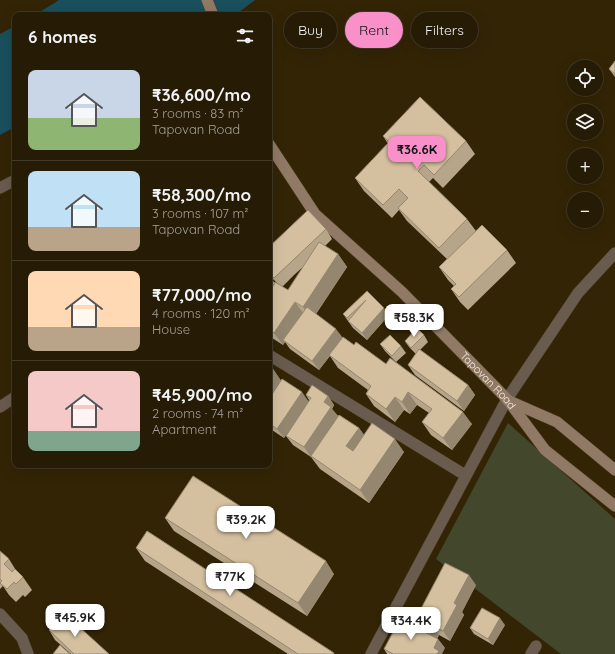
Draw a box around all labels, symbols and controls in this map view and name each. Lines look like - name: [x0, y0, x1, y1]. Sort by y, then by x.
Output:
- chip: Buy: [284, 12, 337, 48]
- chip: Rent: [345, 12, 403, 48]
- chip: Filters: [411, 12, 478, 48]
- icon: filters: [234, 25, 256, 47]
- text: 6 homes: [28, 26, 97, 47]
- map controls: [567, 60, 603, 228]
- button: locate: [567, 60, 603, 96]
- text: ₹36,600/mo: [152, 84, 251, 105]
- icon: home: [60, 86, 108, 134]
- button: layers: [567, 104, 603, 140]
- text: 3 rooms · 83 m²: [152, 105, 244, 121]
- text: Tapovan Road: [152, 121, 240, 137]
- pin: ₹36.6K: [384, 136, 450, 170]
- text: ₹36.6K: [397, 141, 437, 157]
- button: +: [567, 148, 603, 184]
- text: ₹58,300/mo: [152, 184, 251, 205]
- icon: home: [60, 187, 108, 235]
- button: −: [567, 192, 603, 228]
- text: 3 rooms · 107 m²: [152, 205, 248, 221]
- text: Tapovan Road: [152, 221, 240, 237]
- text: ₹77,000/mo: [152, 284, 251, 305]
- icon: home: [60, 287, 108, 335]
- pin: ₹58.3K: [381, 304, 447, 338]
- text: 4 rooms · 120 m²: [152, 305, 250, 321]
- text: ₹58.3K: [394, 309, 434, 325]
- text: House: [152, 321, 190, 337]
- street label: Tapovan Road: [457, 349, 519, 412]
- text: ₹45,900/mo: [152, 384, 252, 405]
- icon: home: [60, 387, 108, 435]
- text: 2 rooms · 74 m²: [152, 405, 243, 421]
- text: Apartment: [152, 421, 217, 437]
- pin: ₹39.2K: [213, 506, 279, 540]
- text: ₹39.2K: [226, 511, 266, 527]
- pin: ₹77K: [206, 563, 254, 597]
- text: ₹77K: [215, 568, 245, 584]
- pin: ₹45.9K: [42, 604, 108, 638]
- pin: ₹34.4K: [378, 607, 444, 641]
- text: ₹45.9K: [55, 609, 95, 625]
- text: ₹34.4K: [391, 612, 431, 628]

